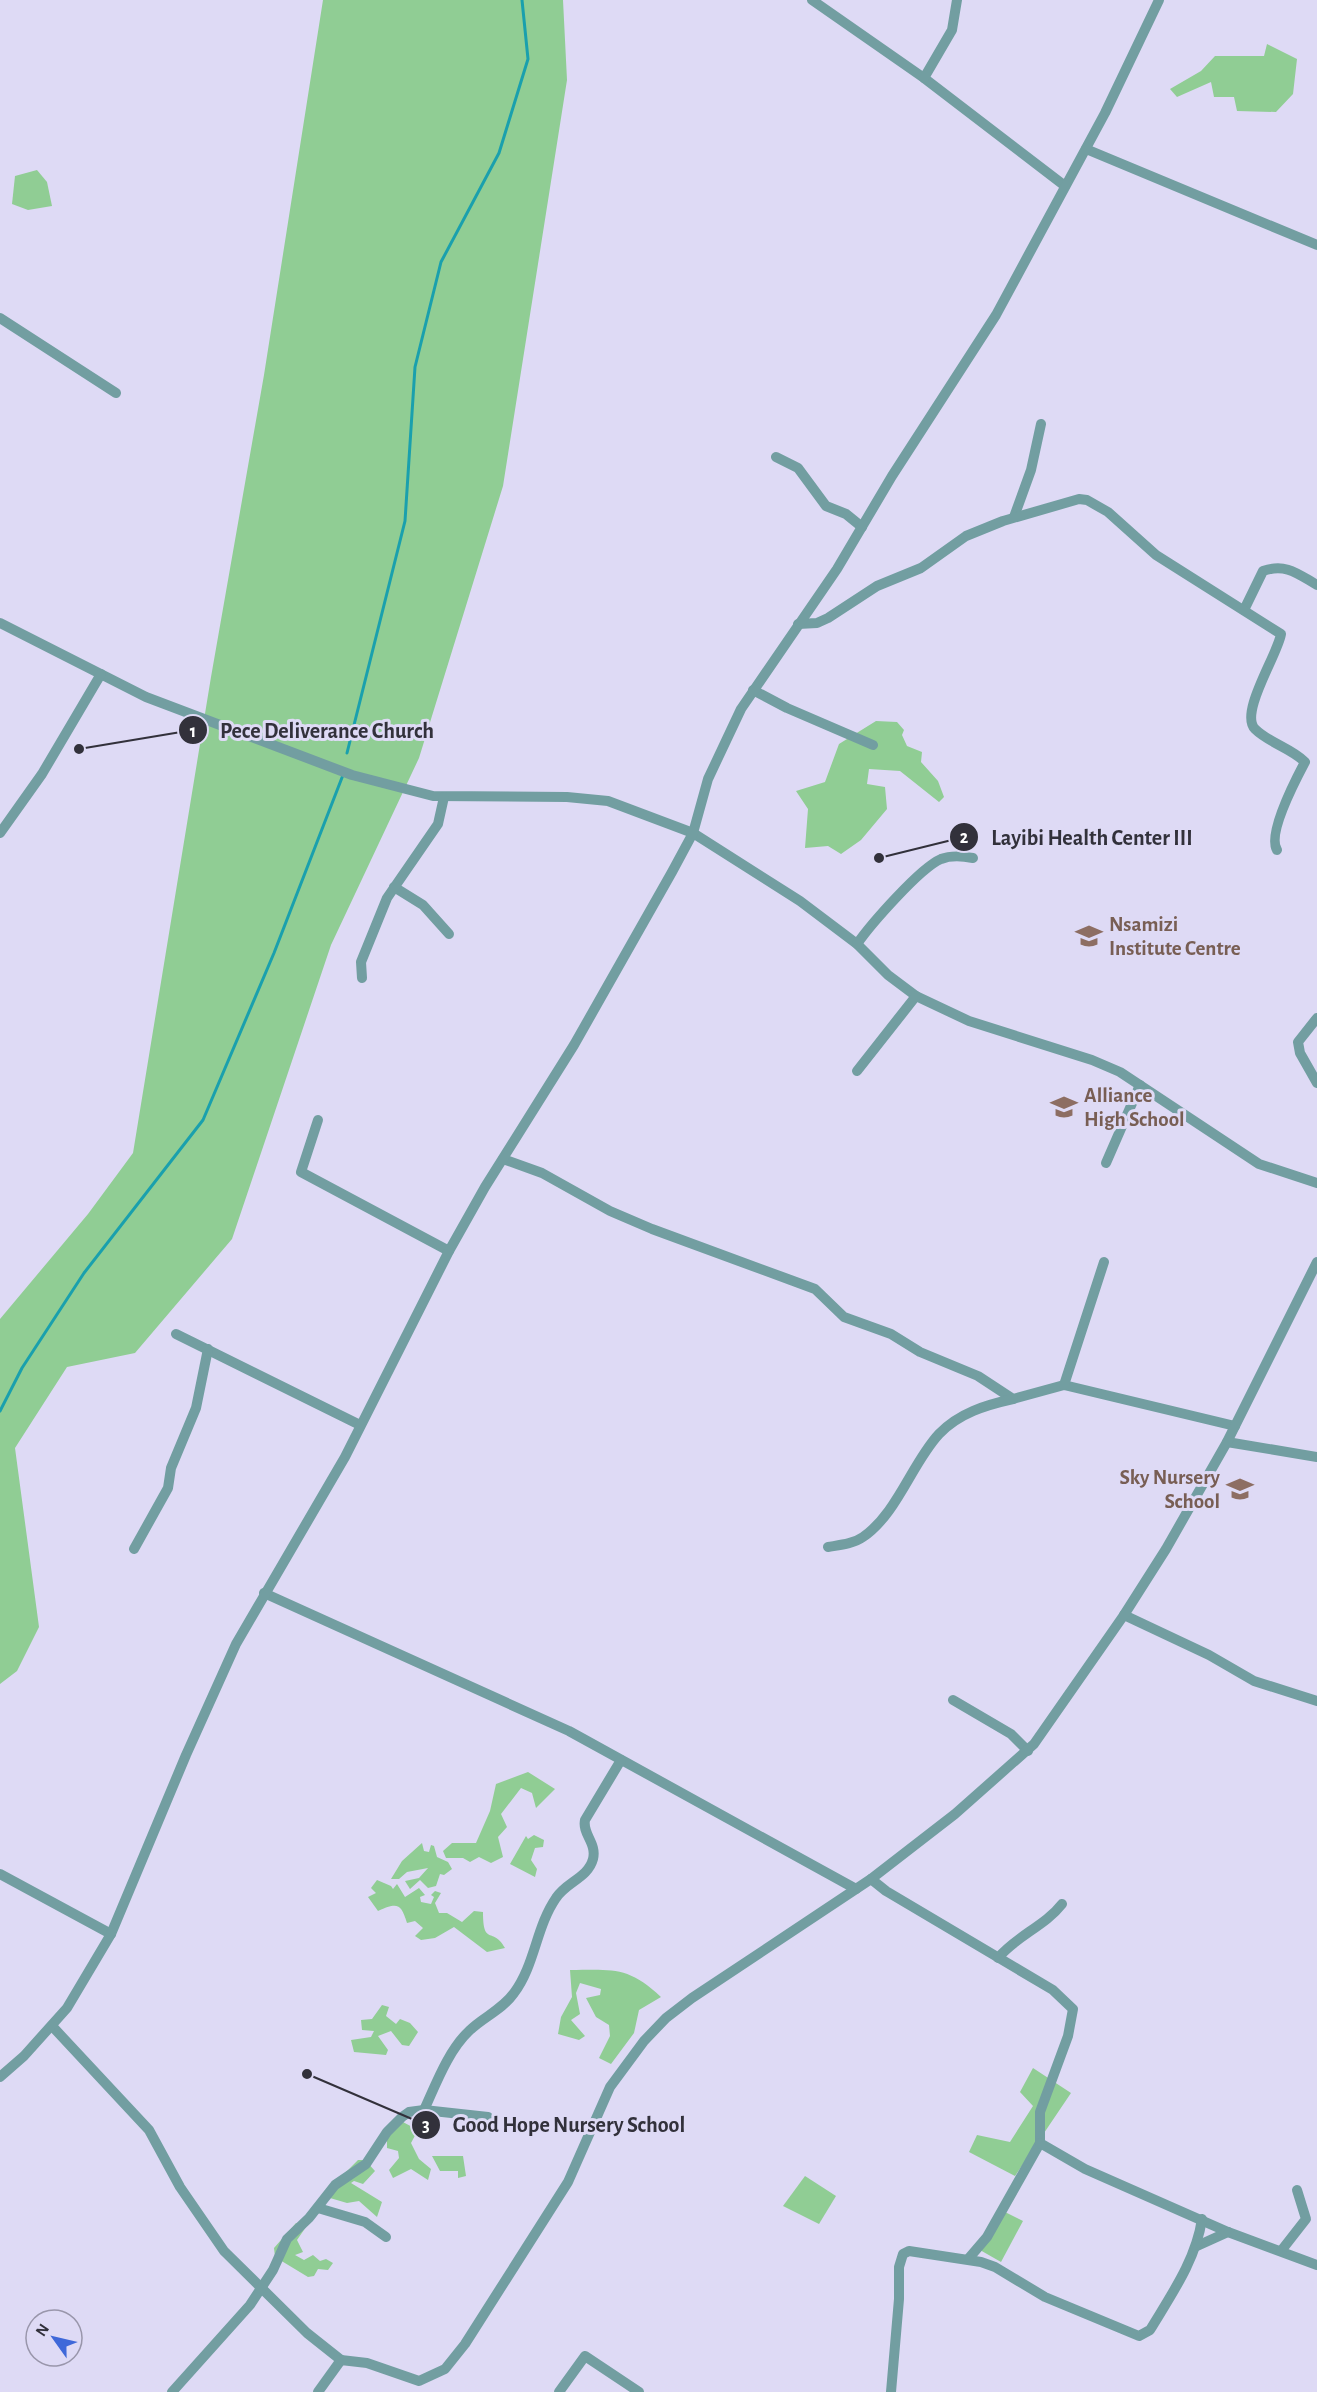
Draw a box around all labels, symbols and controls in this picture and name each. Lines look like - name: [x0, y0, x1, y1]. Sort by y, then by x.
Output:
- callout: Pece Deliverance Church: [178, 710, 446, 750]
- text: Pece Deliverance Church: [220, 720, 434, 742]
- text: 1: [190, 723, 196, 741]
- callout: Layibi Health Center III: [949, 817, 1204, 857]
- text: Layibi Health Center III: [991, 827, 1193, 850]
- text: 2: [960, 829, 969, 847]
- place label: Nsamizi Institute Centre: [1109, 914, 1241, 959]
- school or university icon: Nsamizi Institute Centre: [1074, 921, 1104, 951]
- place label: Alliance High School: [1084, 1085, 1185, 1130]
- school or university icon: Alliance High School: [1049, 1092, 1079, 1122]
- place label: Sky Nursery School: [1119, 1467, 1221, 1512]
- school or university icon: Sky Nursery School: [1225, 1474, 1255, 1504]
- callout: Good Hope Nursery School: [411, 2105, 698, 2145]
- text: Good Hope Nursery School: [453, 2114, 685, 2137]
- text: 3: [422, 2117, 430, 2135]
- north arrow: [24, 2308, 84, 2368]
- text: N: [33, 2321, 52, 2339]

